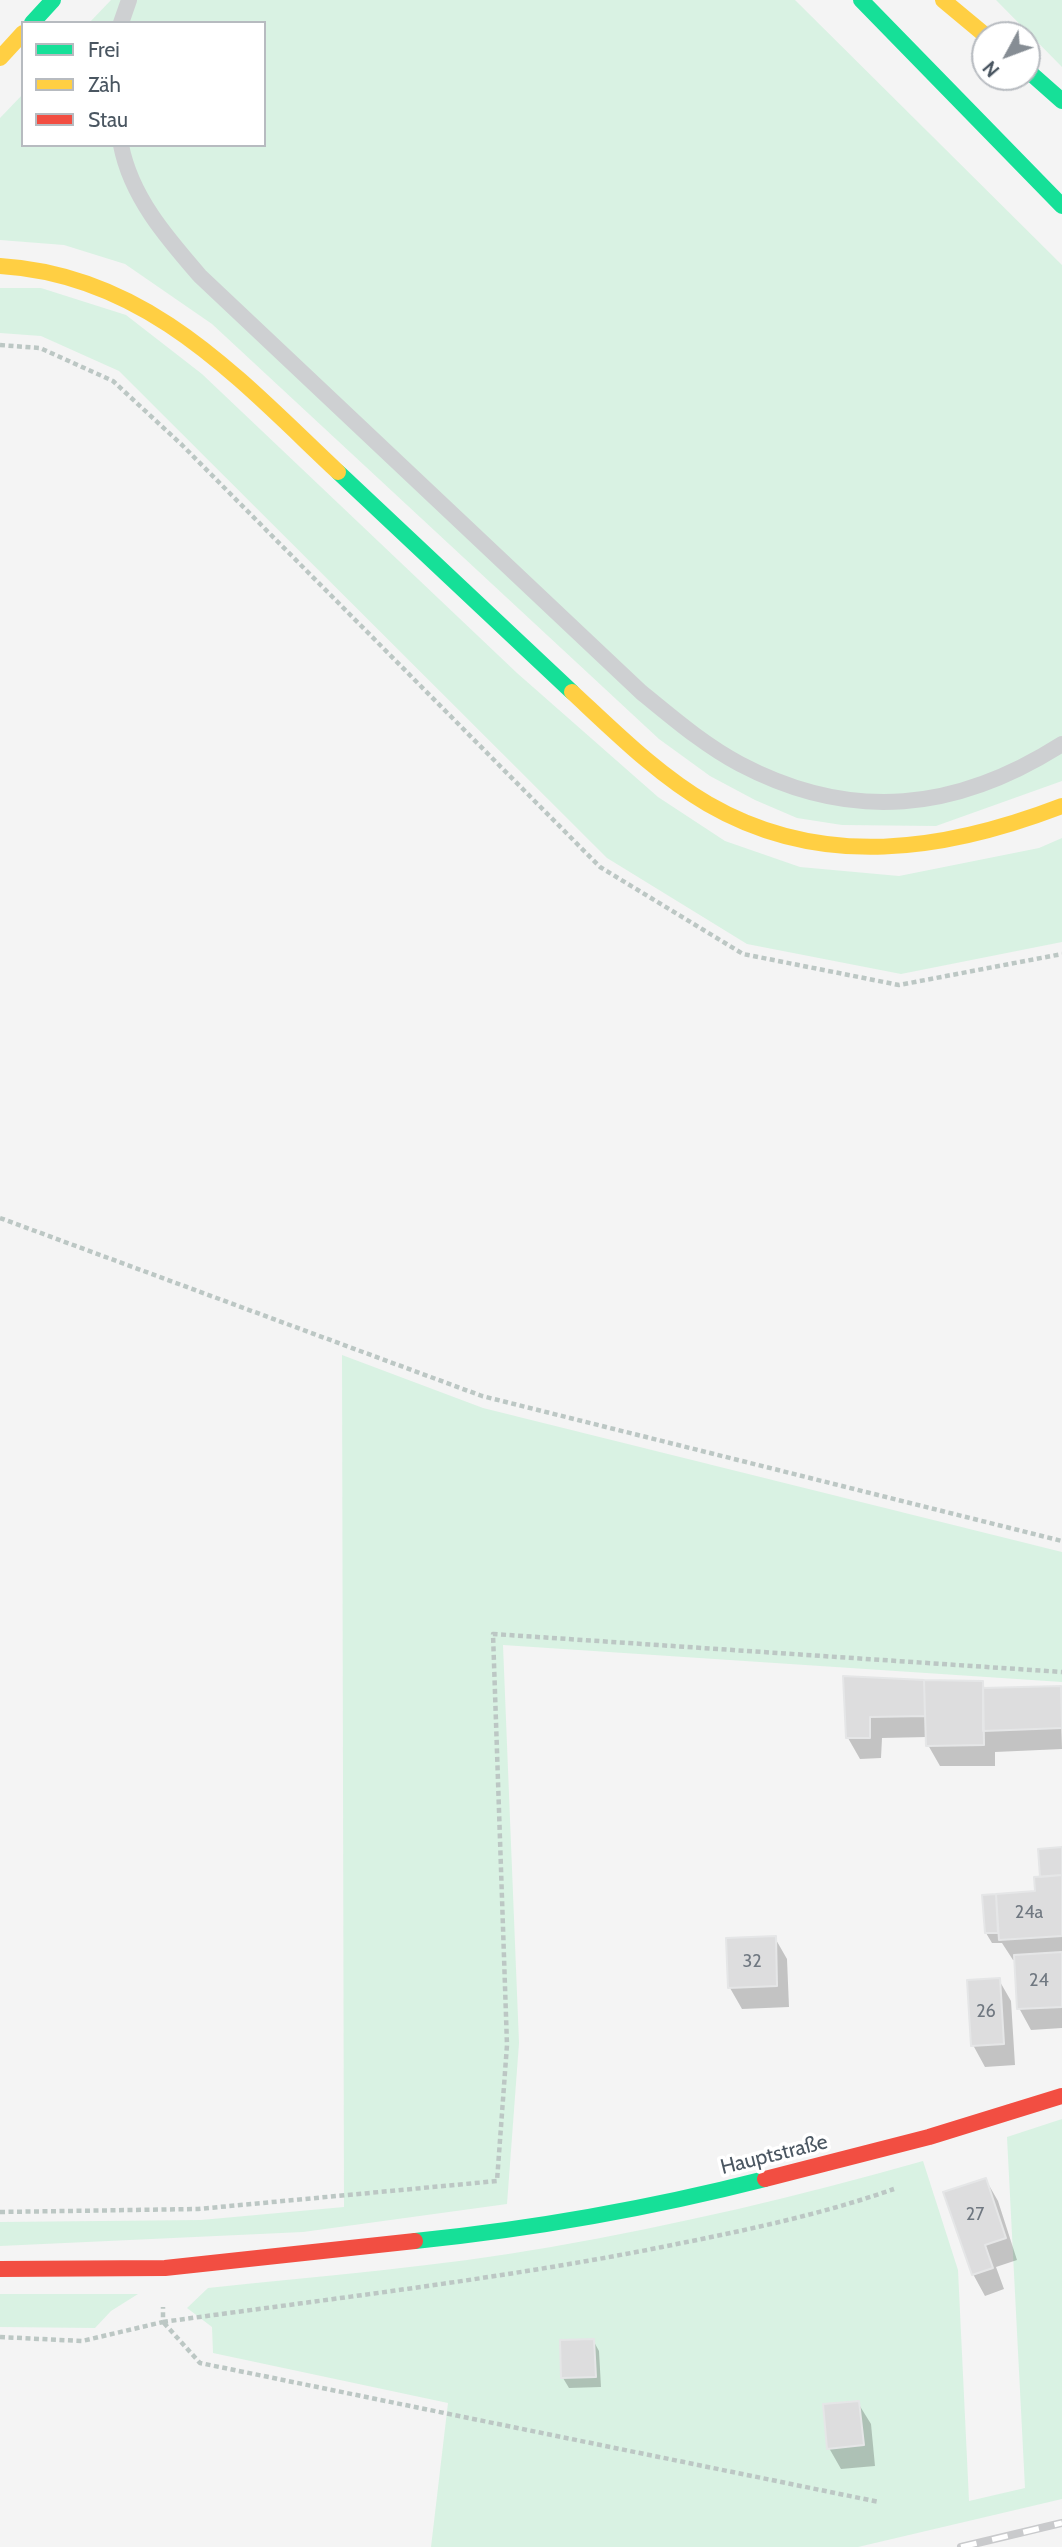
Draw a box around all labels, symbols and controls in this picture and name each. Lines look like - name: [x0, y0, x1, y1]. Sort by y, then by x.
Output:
- legend: [21, 21, 266, 147]
- north arrow: [971, 21, 1041, 91]
- text: Frei: [88, 37, 120, 62]
- text: N: [978, 56, 1004, 81]
- text: Zäh: [88, 72, 121, 97]
- text: Stau: [88, 107, 128, 132]
- house number: 24a: [1015, 1902, 1043, 1924]
- house number: 32: [742, 1951, 762, 1973]
- house number: 24: [1029, 1970, 1049, 1992]
- house number: 26: [976, 2001, 996, 2023]
- street label: Hauptstraße: [718, 2130, 830, 2180]
- house number: 27: [966, 2204, 984, 2226]

